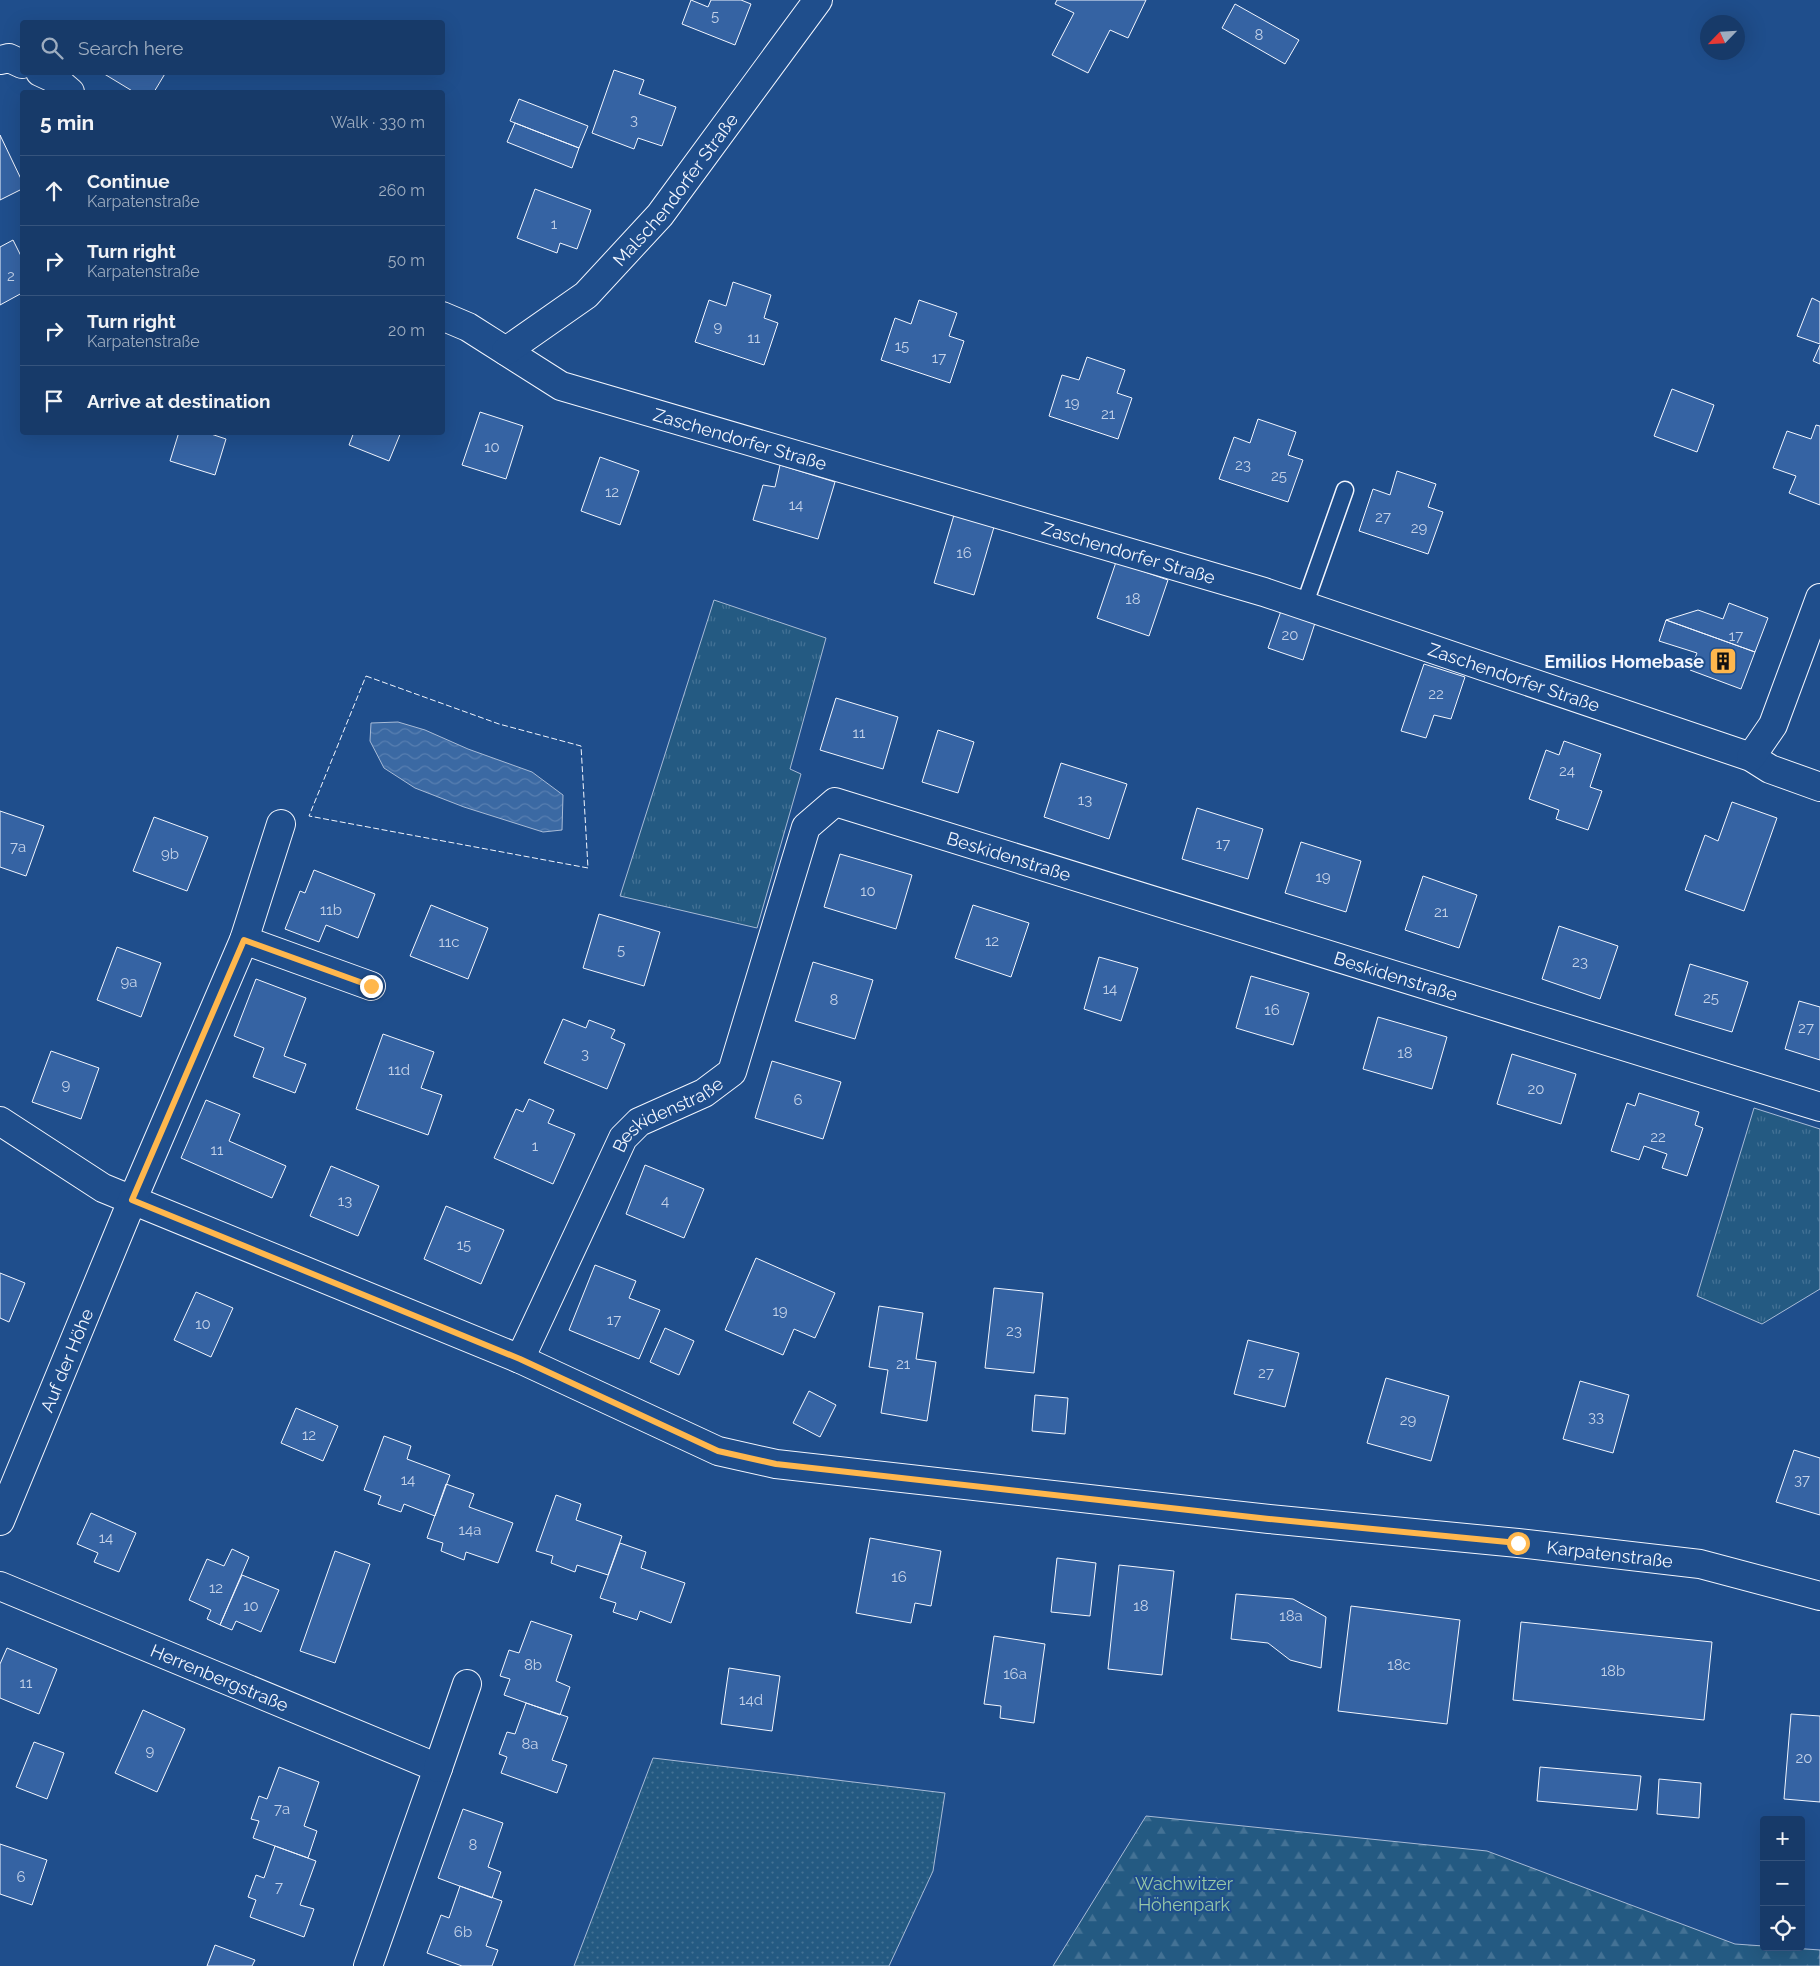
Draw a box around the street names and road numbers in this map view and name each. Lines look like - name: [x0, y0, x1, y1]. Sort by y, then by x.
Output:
- street label: Malschendorfer Straße: [608, 109, 742, 270]
- street label: Zaschendorfer Straße: [651, 403, 830, 474]
- street label: Zaschendorfer Straße: [1040, 517, 1218, 588]
- street label: Zaschendorfer Straße: [1426, 638, 1603, 716]
- street label: Beskidenstraße: [945, 827, 1074, 885]
- street label: Beskidenstraße: [1331, 947, 1461, 1005]
- street label: Beskidenstraße: [608, 1072, 727, 1155]
- street label: Auf der Höhe: [36, 1305, 97, 1415]
- street label: Karpatenstraße: [1546, 1536, 1674, 1571]
- street label: Herrenbergstraße: [148, 1639, 292, 1715]

